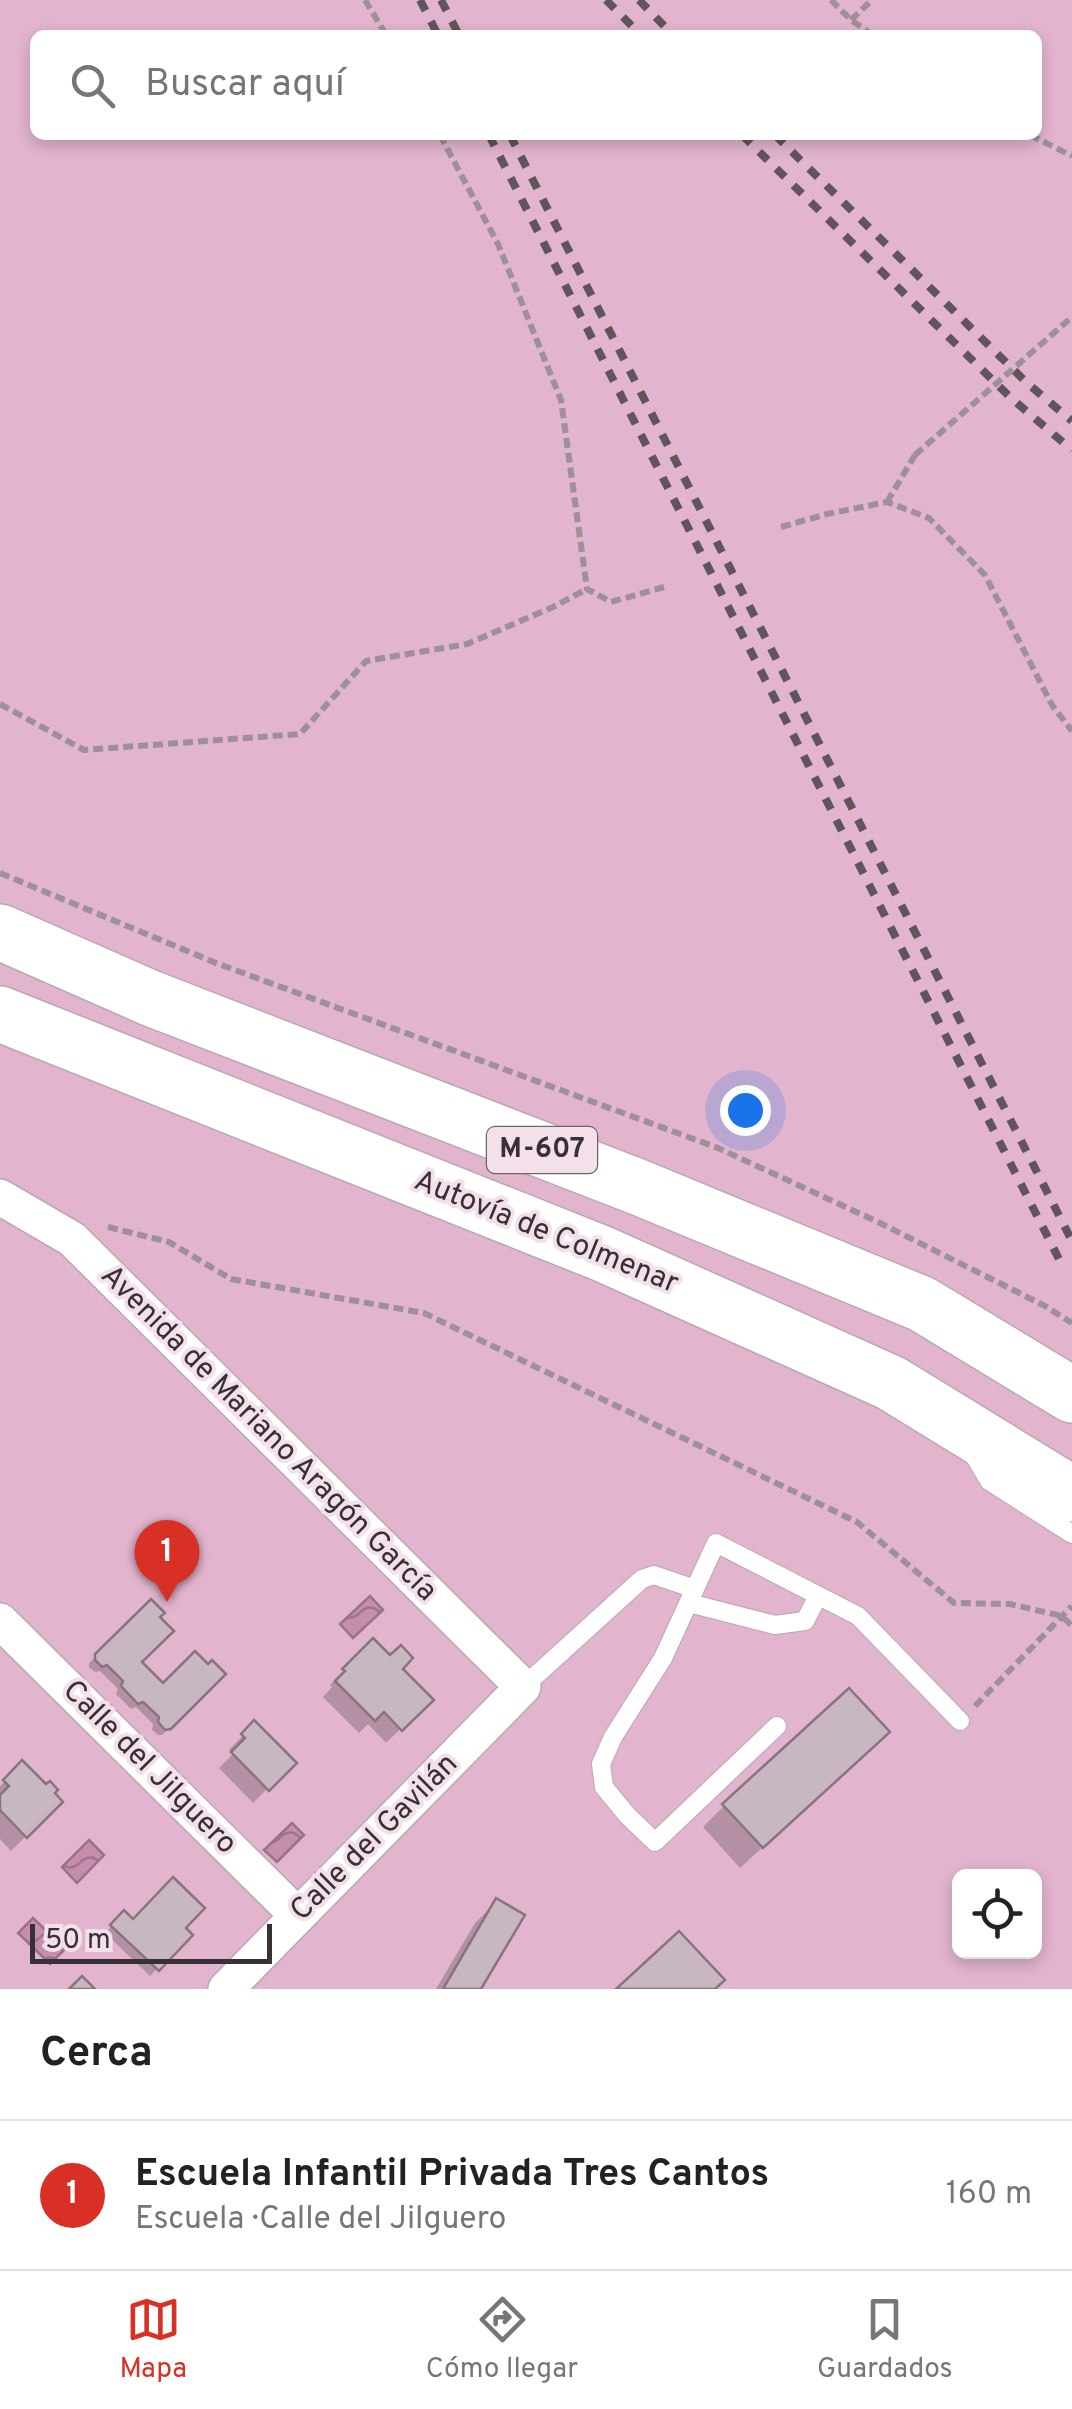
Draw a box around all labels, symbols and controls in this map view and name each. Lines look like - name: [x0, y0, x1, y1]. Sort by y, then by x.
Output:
- search box: [30, 30, 1042, 140]
- icon: search: [65, 58, 120, 113]
- text: Buscar aquí: [145, 61, 345, 110]
- your location: [720, 1085, 771, 1136]
- road number: M-607: [487, 1127, 597, 1173]
- street label: Autovía de Colmenar: [408, 1163, 684, 1303]
- street label: Avenida de Mariano Aragón García: [92, 1258, 444, 1610]
- pin: 1: [134, 1520, 200, 1602]
- street label: Calle del Jilguero: [54, 1673, 244, 1863]
- street label: Calle del Gavilán: [283, 1746, 467, 1930]
- map controls: [952, 1869, 1042, 1959]
- button: locate: [952, 1869, 1042, 1959]
- scale bar: [30, 1919, 272, 1964]
- text: 50 m: [45, 1923, 111, 1959]
- text: Cerca: [40, 2028, 153, 2081]
- text: Escuela Infantil Privada Tres Cantos: [135, 2151, 769, 2200]
- text: 1: [66, 2175, 79, 2215]
- text: 160 m: [946, 2175, 1032, 2215]
- text: Escuela · Calle del Jilguero: [135, 2200, 506, 2240]
- tab: Mapa: [119, 2292, 187, 2388]
- tab: Cómo llegar: [426, 2292, 578, 2388]
- tab: Guardados: [817, 2292, 953, 2388]

